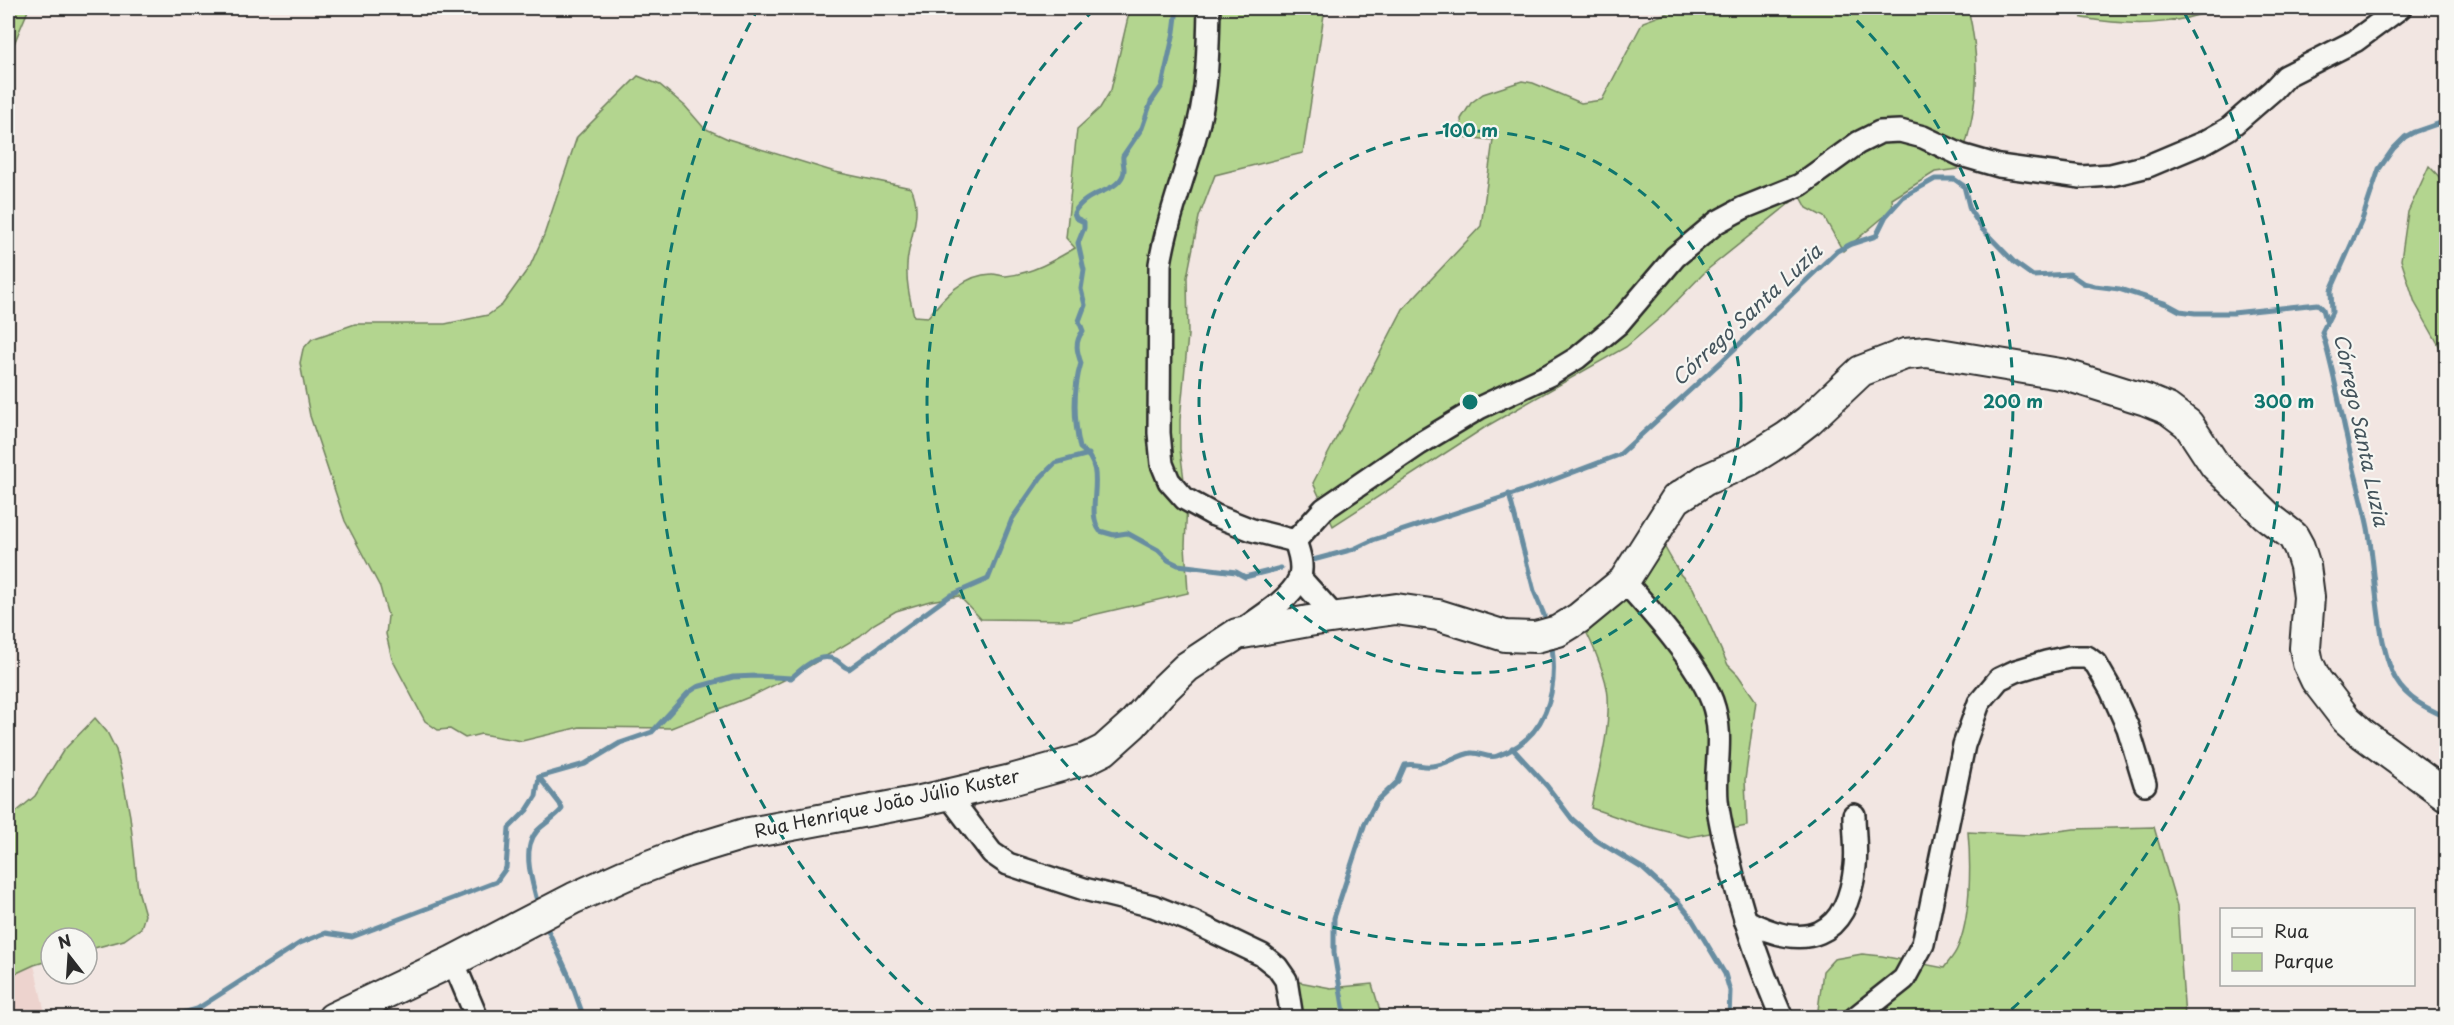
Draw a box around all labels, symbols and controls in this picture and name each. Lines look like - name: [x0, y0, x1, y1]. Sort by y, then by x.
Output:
- text: 100 m: [1442, 116, 1498, 143]
- water label: Córrego Santa Luzia: [1664, 236, 1829, 392]
- water label: Córrego Santa Luzia: [2327, 331, 2397, 530]
- text: 200 m: [1983, 387, 2043, 414]
- text: 300 m: [2254, 387, 2314, 414]
- centre of rings: [1460, 392, 1480, 412]
- street label: Rua Henrique João Júlio Kuster: [752, 761, 1022, 844]
- legend: [2220, 908, 2415, 986]
- text: Rua: [2274, 917, 2309, 944]
- north arrow: [39, 926, 99, 986]
- text: N: [55, 927, 74, 954]
- text: Parque: [2274, 947, 2334, 974]

